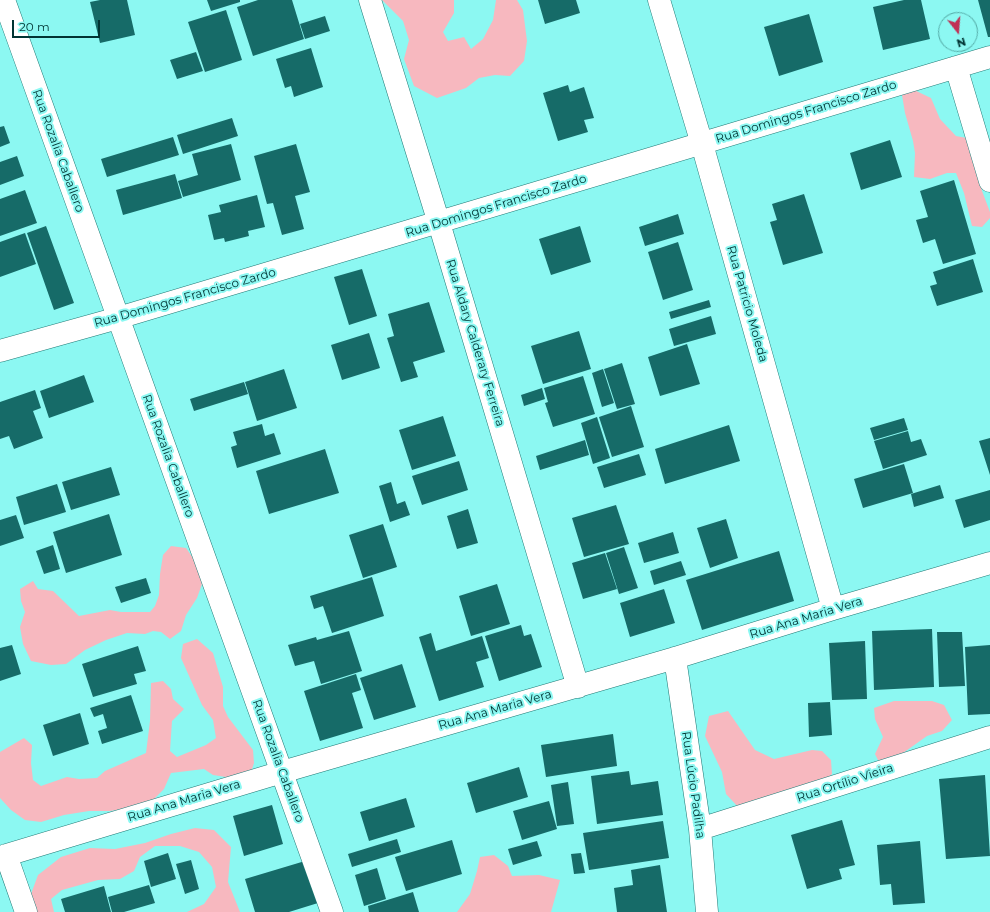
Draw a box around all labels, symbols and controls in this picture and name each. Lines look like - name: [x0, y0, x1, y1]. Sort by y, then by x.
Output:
- scale bar: [14, 12, 102, 38]
- north arrow: [938, 12, 978, 52]
- text: 20 m: [19, 19, 50, 34]
- text: N: [955, 35, 968, 51]
- street label: Rua Domingos Francisco Zardo: [714, 78, 898, 146]
- street label: Rua Rozalia Caballero: [29, 88, 87, 214]
- street label: Rua Domingos Francisco Zardo: [404, 172, 588, 240]
- street label: Rua Patricio Moleda: [723, 244, 771, 364]
- street label: Rua Aldary Calderary Ferreira: [443, 258, 507, 428]
- street label: Rua Domingos Francisco Zardo: [92, 265, 278, 331]
- street label: Rua Rozalia Caballero: [139, 393, 197, 519]
- street label: Rua Ana Maria Vera: [748, 594, 864, 642]
- street label: Rua Ana Maria Vera: [437, 687, 553, 733]
- street label: Rua Rozalia Caballero: [249, 698, 307, 824]
- street label: Rua Lúcio Padilha: [678, 731, 708, 839]
- street label: Rua Ortílio Vieira: [795, 761, 895, 805]
- street label: Rua Ana Maria Vera: [126, 777, 242, 825]

